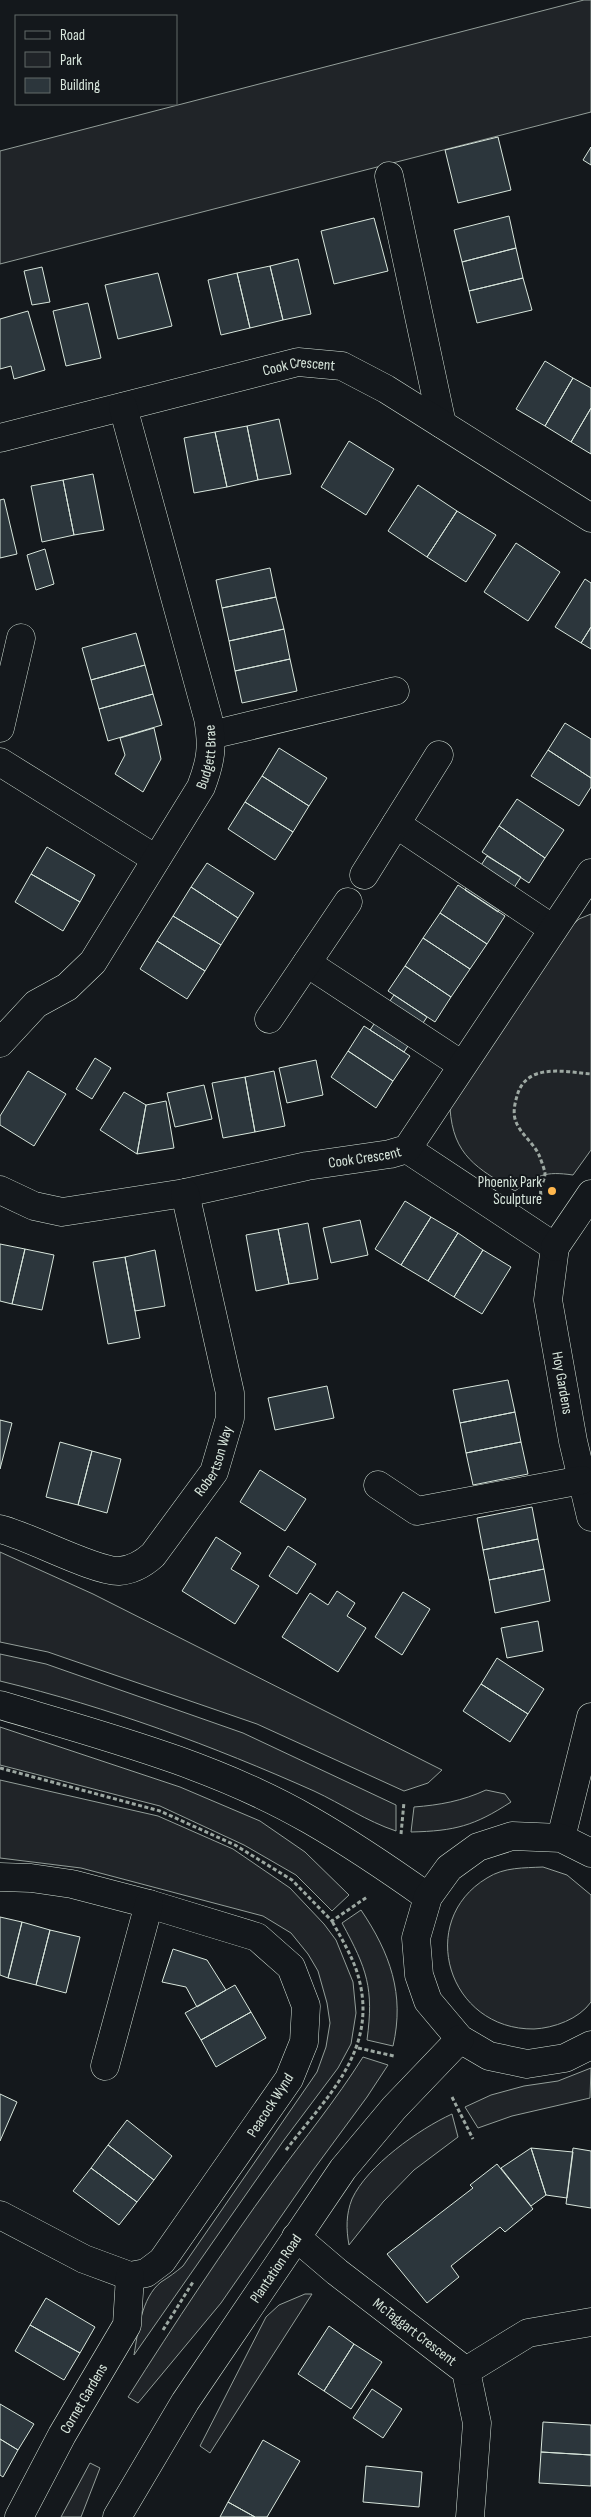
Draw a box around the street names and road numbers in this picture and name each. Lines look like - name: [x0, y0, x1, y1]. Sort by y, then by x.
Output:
- street label: Cook Crescent: [261, 353, 336, 381]
- street label: Budgett Brae: [192, 724, 221, 792]
- street label: Cook Crescent: [327, 1142, 404, 1173]
- street label: Hoy Gardens: [547, 1350, 577, 1416]
- street label: Robertson Way: [190, 1423, 237, 1500]
- street label: Peacock Wynd: [243, 2070, 298, 2141]
- street label: Plantation Road: [246, 2231, 306, 2307]
- street label: McTaggart Crescent: [369, 2294, 461, 2371]
- street label: Cornet Gardens: [56, 2360, 112, 2437]

